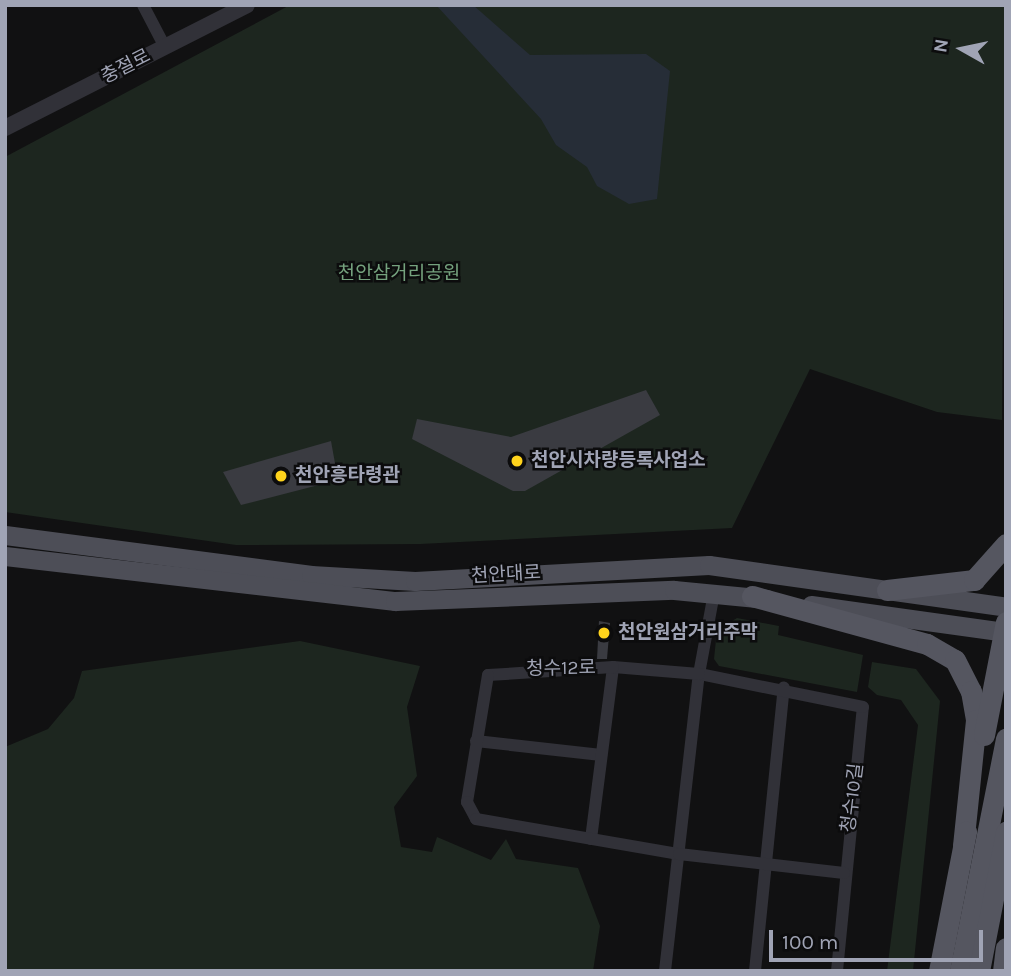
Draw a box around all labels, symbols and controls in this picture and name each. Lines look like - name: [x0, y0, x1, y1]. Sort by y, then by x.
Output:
- north arrow: [927, 14, 997, 84]
- text: N: [929, 37, 953, 54]
- street label: 충절로: [97, 45, 155, 89]
- park label: 천안삼거리공원: [338, 263, 460, 285]
- place label: 천안시차량등록사업소: [531, 450, 706, 472]
- marker: 천안시차량등록사업소: [509, 453, 525, 469]
- place label: 천안흥타령관: [295, 465, 400, 487]
- marker: 천안흥타령관: [273, 468, 289, 484]
- street label: 천안대로: [470, 562, 542, 588]
- place label: 천안원삼거리주막: [618, 622, 758, 644]
- marker: 천안원삼거리주막: [596, 625, 612, 641]
- street label: 청수12로: [526, 657, 596, 681]
- street label: 청수10길: [837, 762, 869, 834]
- scale bar: [773, 916, 986, 960]
- text: 100 m: [782, 930, 839, 954]

